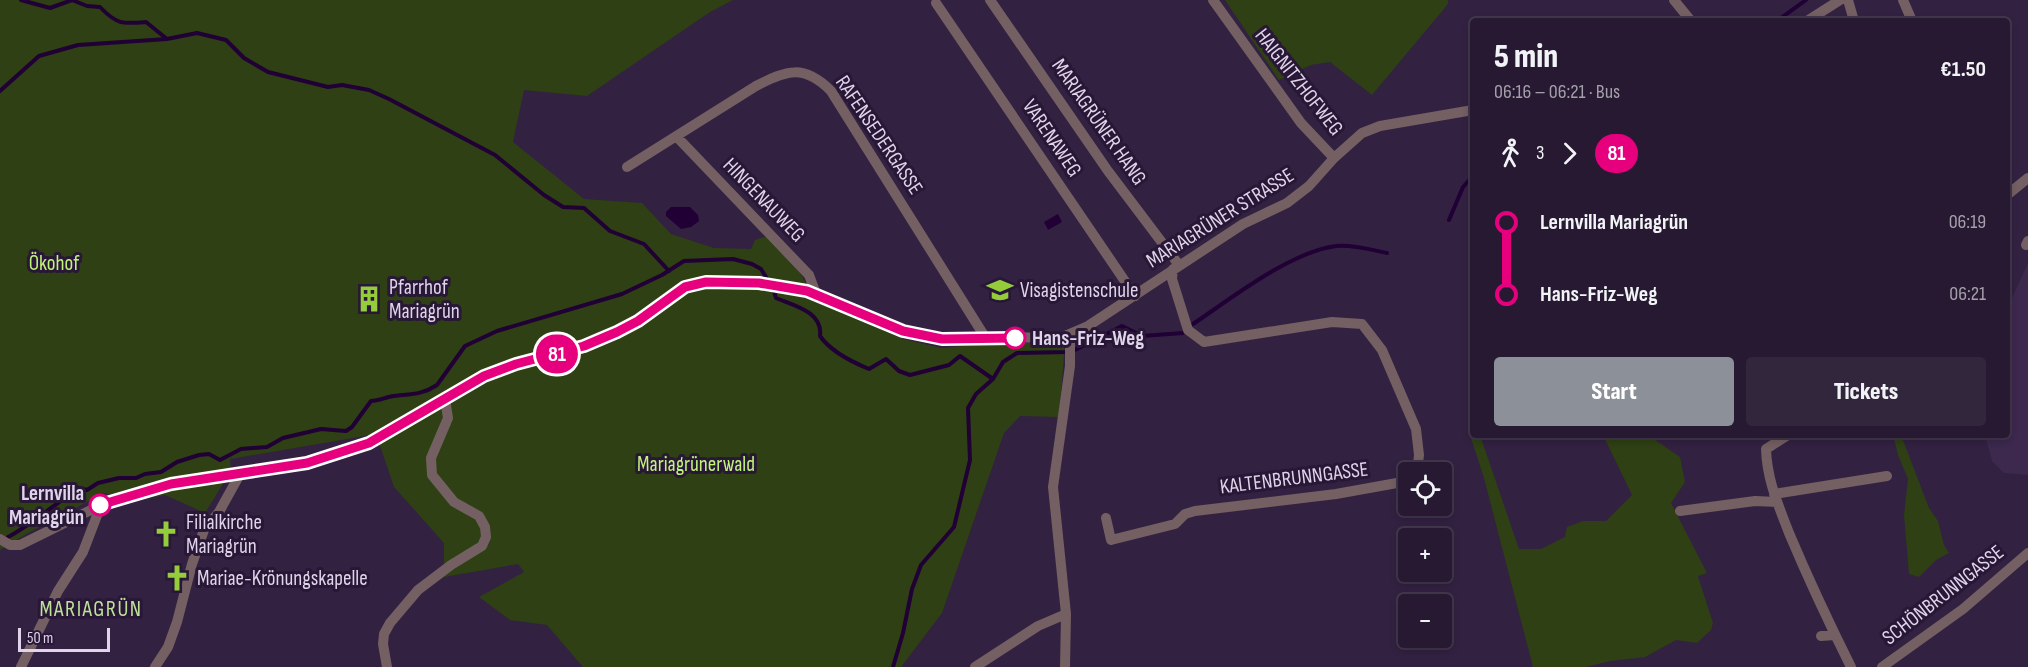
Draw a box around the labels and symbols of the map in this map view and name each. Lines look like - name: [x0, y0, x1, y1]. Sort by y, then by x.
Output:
- street label: HAIGNITZHOFWEG: [1250, 24, 1348, 140]
- street label: MARIAGRÜNER HANG: [1046, 54, 1152, 190]
- street label: RAFENSEDERGASSE: [830, 71, 928, 199]
- street label: VARENAWEG: [1017, 95, 1087, 181]
- street label: HINGENAUWEG: [718, 153, 810, 247]
- street label: MARIAGRÜNER STRASSE: [1142, 163, 1298, 273]
- park label: Ökohof: [29, 251, 80, 276]
- place label: Pfarrhof Mariagrün: [389, 275, 460, 324]
- school or university icon: Visagistenschule: [985, 275, 1015, 305]
- place label: Visagistenschule: [1020, 278, 1138, 303]
- building icon: Pfarrhof Mariagrün: [354, 284, 384, 314]
- place label: Hans-Friz-Weg: [1032, 326, 1144, 351]
- marker: Hans-Friz-Weg: [1004, 327, 1026, 349]
- line badge: 81: [530, 334, 584, 374]
- park label: Mariagrünerwald: [637, 452, 755, 477]
- street label: KALTENBRUNNGASSE: [1218, 456, 1370, 500]
- place label: Lernvilla Mariagrün: [9, 481, 84, 530]
- marker: Lernvilla Mariagrün: [89, 494, 111, 516]
- place label: Filialkirche Mariagrün: [186, 510, 262, 559]
- church icon: Filialkirche Mariagrün: [151, 519, 181, 549]
- street label: SCHÖNBRUNNGASSE: [1877, 540, 2009, 650]
- church icon: Mariae-Krönungskapelle: [162, 563, 192, 593]
- place label: Mariae-Krönungskapelle: [197, 566, 368, 591]
- district label: MARIAGRÜN: [40, 596, 143, 623]
- scale bar: [18, 625, 110, 652]

